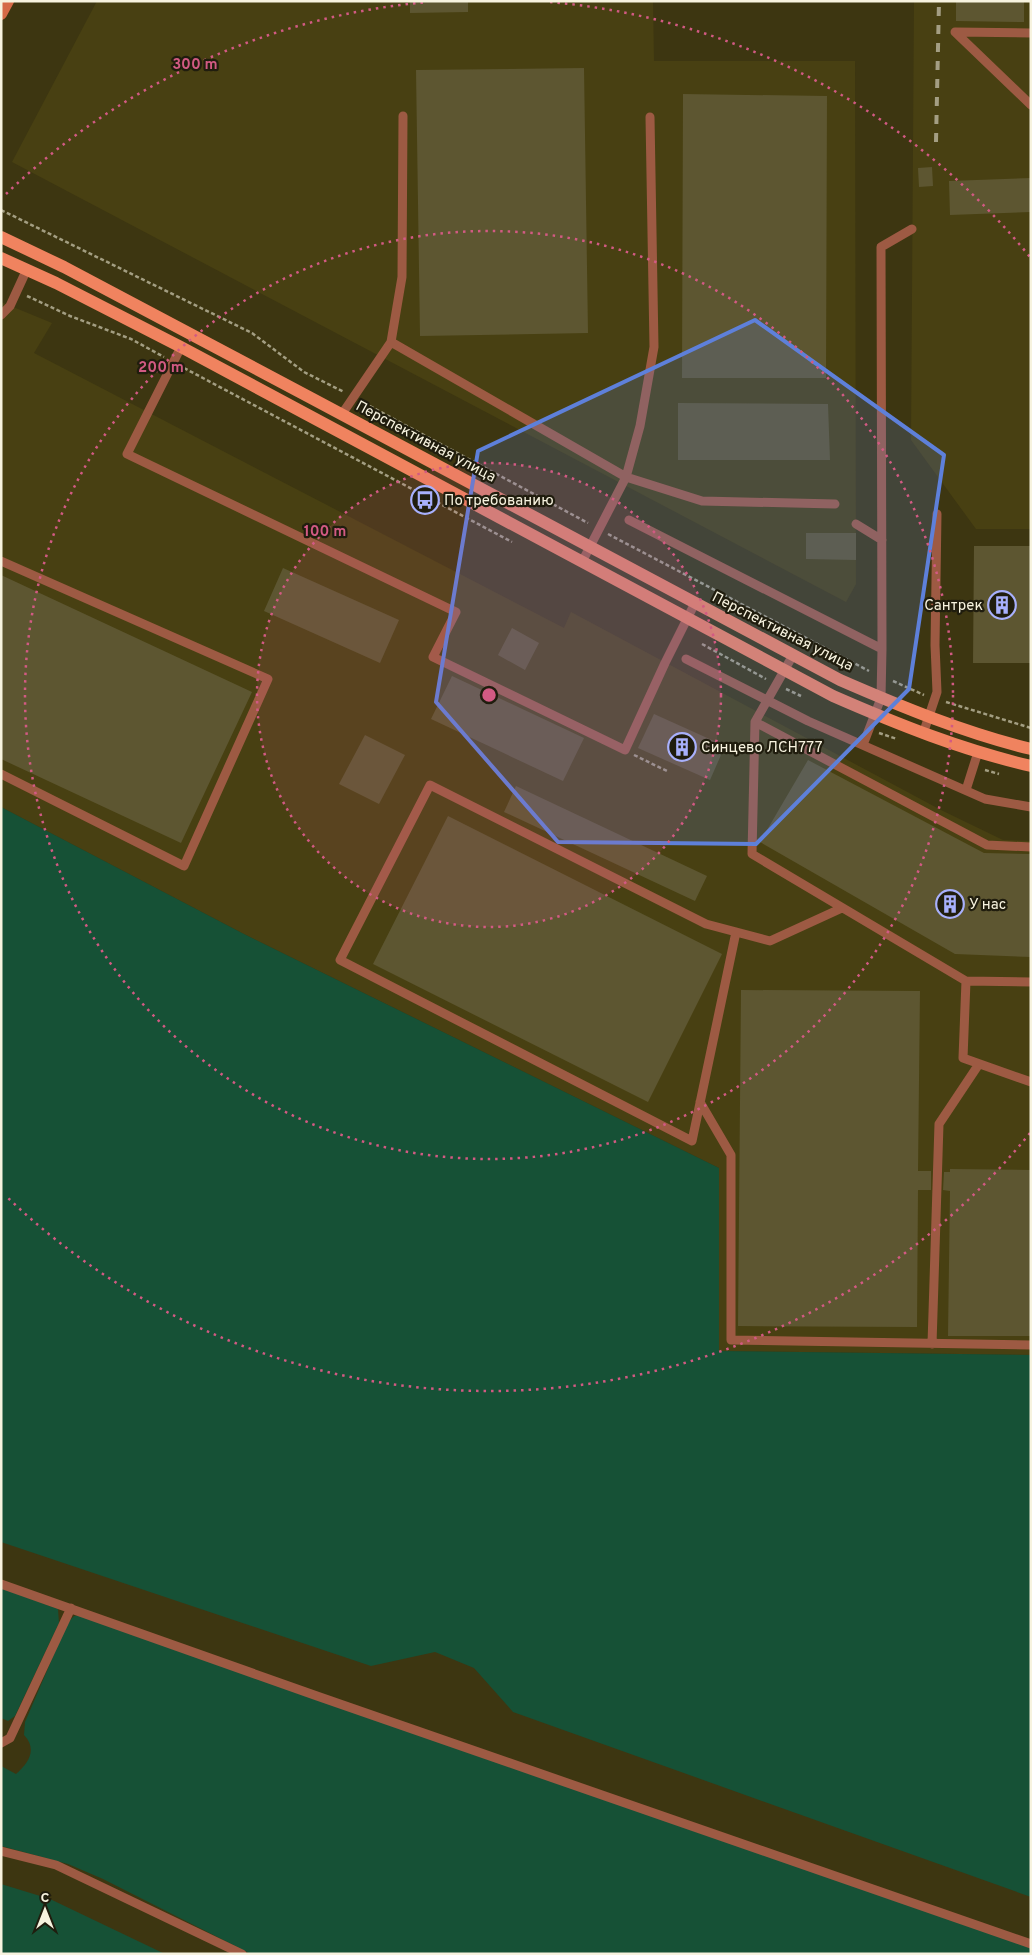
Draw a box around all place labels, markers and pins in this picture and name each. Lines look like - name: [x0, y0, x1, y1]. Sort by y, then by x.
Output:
- bus stop icon: По требованию: [410, 485, 440, 515]
- place label: По требованию: [444, 492, 554, 511]
- building icon: Сантрек: [987, 590, 1017, 620]
- place label: Сантрек: [924, 597, 983, 616]
- centre of rings: [480, 686, 498, 704]
- building icon: Синцево ЛСН777: [667, 732, 697, 762]
- place label: Синцево ЛСН777: [701, 739, 823, 758]
- building icon: У нас: [935, 889, 965, 919]
- place label: У нас: [969, 896, 1006, 915]

